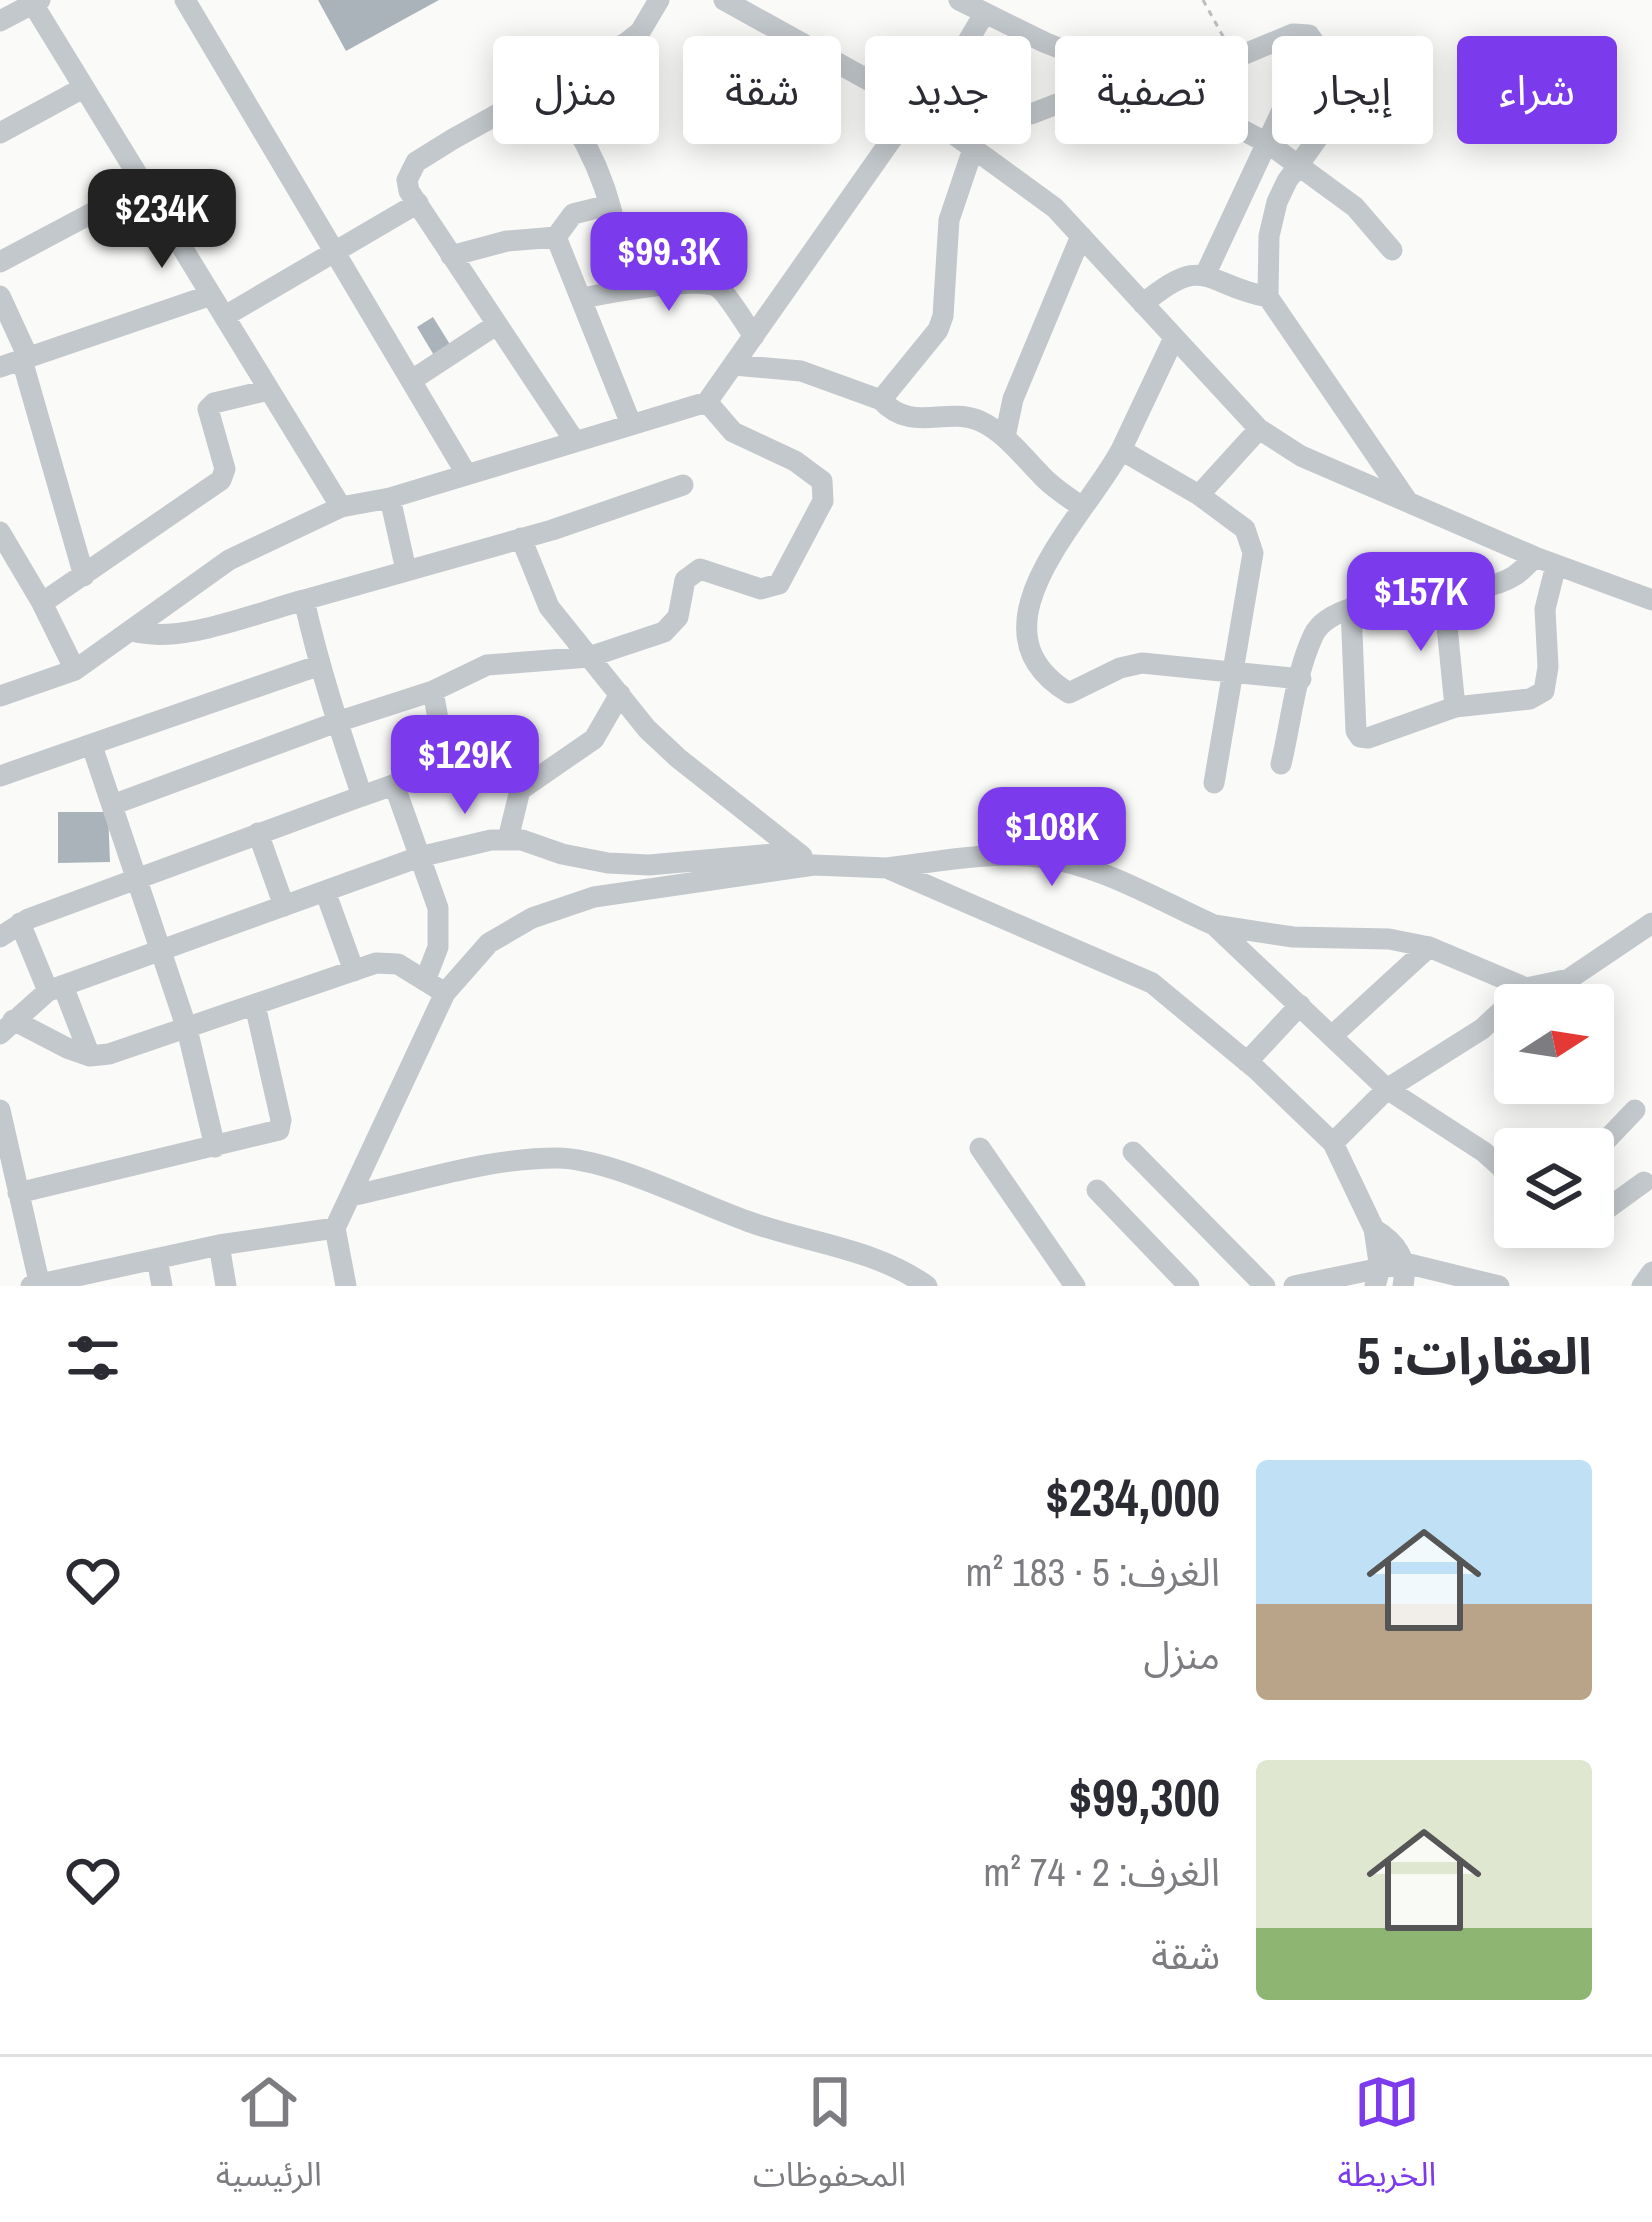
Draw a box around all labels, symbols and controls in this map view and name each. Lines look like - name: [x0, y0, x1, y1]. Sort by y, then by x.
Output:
- chip: منزل: [493, 36, 659, 144]
- chip: شقة: [683, 36, 841, 144]
- chip: جديد: [865, 36, 1031, 144]
- chip: تصفية: [1055, 36, 1248, 144]
- chip: إيجار: [1272, 36, 1433, 144]
- chip: شراء: [1457, 36, 1617, 144]
- pin: $234K: [78, 169, 246, 271]
- text: $234K: [115, 182, 209, 234]
- pin: $99.3K: [571, 212, 767, 314]
- text: $99.3K: [617, 225, 721, 277]
- pin: $157K: [1337, 552, 1505, 654]
- text: $157K: [1374, 565, 1468, 617]
- pin: $129K: [381, 715, 549, 817]
- text: $129K: [418, 728, 512, 780]
- pin: $108K: [968, 787, 1136, 889]
- text: $108K: [1005, 800, 1099, 852]
- north arrow: [1494, 984, 1614, 1104]
- map controls: [1494, 984, 1614, 1248]
- button: layers: [1494, 1128, 1614, 1248]
- text: العقارات: 5: [1357, 1321, 1592, 1390]
- icon: filters: [60, 1325, 126, 1391]
- text: $234,000: [1046, 1463, 1220, 1532]
- icon: home: [1352, 1508, 1496, 1652]
- text: الغرف: 5 · 183 m²: [966, 1546, 1220, 1598]
- icon: heart: [60, 1547, 126, 1613]
- text: منزل: [1144, 1629, 1220, 1681]
- text: $99,300: [1069, 1763, 1220, 1832]
- icon: home: [1352, 1808, 1496, 1952]
- text: الغرف: 2 · 74 m²: [984, 1846, 1220, 1898]
- icon: heart: [60, 1847, 126, 1913]
- text: شقة: [1151, 1929, 1220, 1981]
- tab: الرئيسية: [216, 2069, 322, 2210]
- tab: المحفوظات: [753, 2069, 906, 2210]
- tab: الخريطة: [1337, 2069, 1436, 2210]

